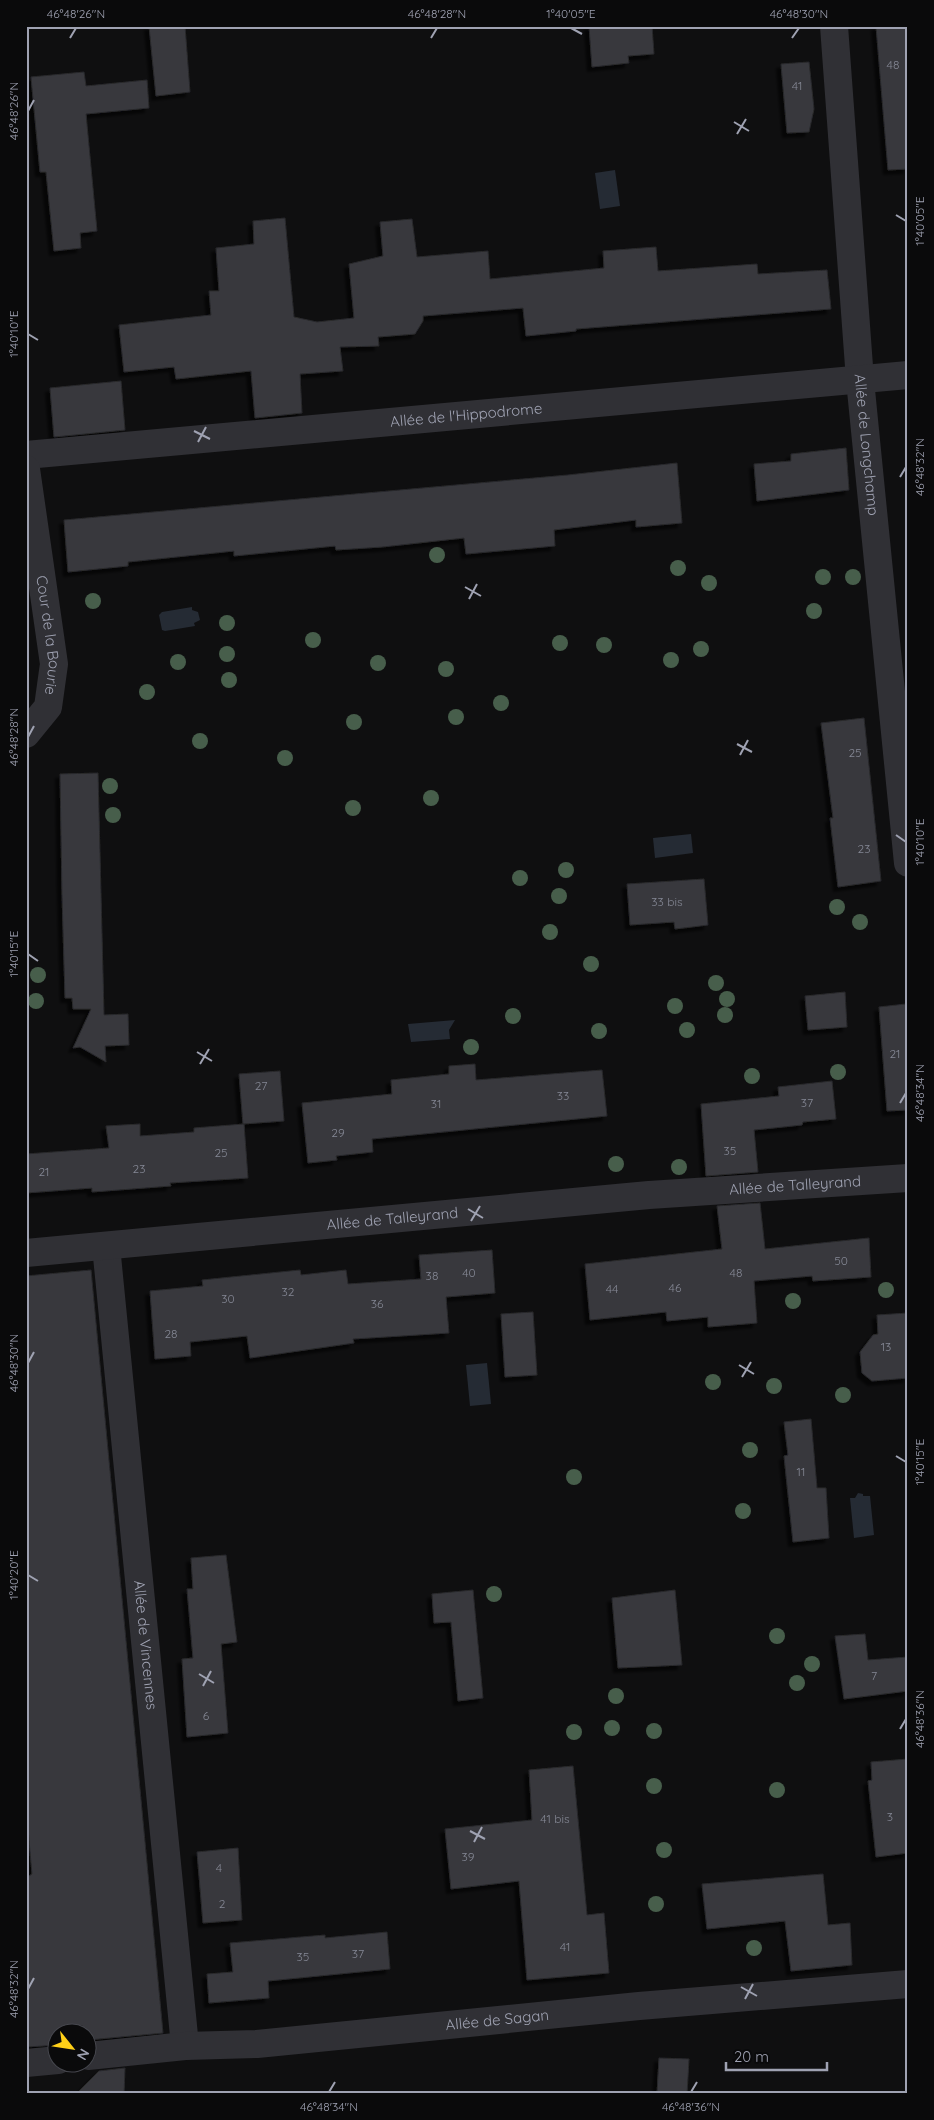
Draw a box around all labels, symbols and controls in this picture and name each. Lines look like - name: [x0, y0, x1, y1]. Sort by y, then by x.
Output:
- text: 46°48'26"N: [47, 6, 105, 21]
- text: 46°48'28"N: [408, 6, 466, 21]
- text: 1°40'05"E: [546, 6, 596, 21]
- text: 46°48'30"N: [770, 6, 828, 21]
- house number: 48: [887, 57, 899, 72]
- house number: 41: [792, 78, 802, 93]
- text: 46°48'26"N: [6, 82, 21, 140]
- text: 1°40'05"E: [912, 196, 927, 246]
- text: 1°40'10"E: [6, 310, 21, 358]
- street label: Allée de Longchamp: [851, 373, 883, 516]
- street label: Allée de l'Hippodrome: [389, 398, 543, 431]
- text: 46°48'32"N: [912, 438, 927, 496]
- street label: Cour de la Bourie: [32, 574, 64, 696]
- text: 46°48'28"N: [6, 708, 21, 766]
- house number: 25: [848, 745, 862, 760]
- text: 1°40'10"E: [912, 818, 927, 866]
- house number: 23: [858, 841, 870, 856]
- house number: 33 bis: [651, 894, 683, 909]
- text: 1°40'15"E: [6, 931, 21, 977]
- house number: 21: [889, 1046, 901, 1061]
- text: 46°48'34"N: [912, 1064, 927, 1122]
- house number: 27: [255, 1078, 267, 1093]
- house number: 33: [557, 1088, 569, 1103]
- house number: 37: [801, 1095, 813, 1110]
- house number: 31: [431, 1096, 441, 1111]
- house number: 29: [331, 1125, 345, 1140]
- house number: 35: [724, 1143, 736, 1158]
- house number: 25: [214, 1145, 228, 1160]
- house number: 23: [133, 1161, 145, 1176]
- house number: 21: [38, 1164, 50, 1179]
- street label: Allée de Talleyrand: [728, 1171, 861, 1199]
- street label: Allée de Talleyrand: [326, 1203, 459, 1234]
- house number: 50: [834, 1253, 848, 1268]
- house number: 40: [462, 1265, 476, 1280]
- house number: 48: [730, 1265, 742, 1280]
- house number: 38: [426, 1268, 438, 1283]
- house number: 46: [669, 1280, 682, 1295]
- house number: 44: [606, 1281, 618, 1296]
- house number: 32: [282, 1284, 295, 1299]
- house number: 30: [221, 1291, 235, 1306]
- house number: 36: [371, 1296, 384, 1311]
- house number: 28: [164, 1326, 178, 1341]
- text: 46°48'30"N: [6, 1334, 21, 1392]
- house number: 13: [881, 1339, 891, 1354]
- text: 1°40'15"E: [912, 1439, 927, 1485]
- house number: 11: [797, 1464, 805, 1479]
- text: 1°40'20"E: [6, 1550, 21, 1600]
- street label: Allée de Vincennes: [130, 1579, 162, 1711]
- house number: 7: [871, 1668, 877, 1683]
- text: 46°48'36"N: [912, 1690, 927, 1748]
- house number: 6: [203, 1708, 210, 1723]
- house number: 3: [887, 1809, 893, 1824]
- house number: 41 bis: [540, 1811, 570, 1826]
- house number: 39: [462, 1849, 475, 1864]
- house number: 4: [216, 1860, 222, 1875]
- house number: 2: [219, 1896, 226, 1911]
- house number: 41: [560, 1939, 570, 1954]
- house number: 37: [352, 1946, 364, 1961]
- house number: 35: [297, 1949, 309, 1964]
- text: 46°48'32"N: [6, 1960, 21, 2018]
- street label: Allée de Sagan: [445, 2005, 550, 2034]
- north arrow: [48, 2022, 98, 2072]
- scale bar: [726, 2040, 828, 2072]
- text: N: [73, 2046, 94, 2063]
- text: 20 m: [734, 2047, 769, 2066]
- text: 46°48'34"N: [300, 2099, 358, 2114]
- text: 46°48'36"N: [662, 2099, 720, 2114]

